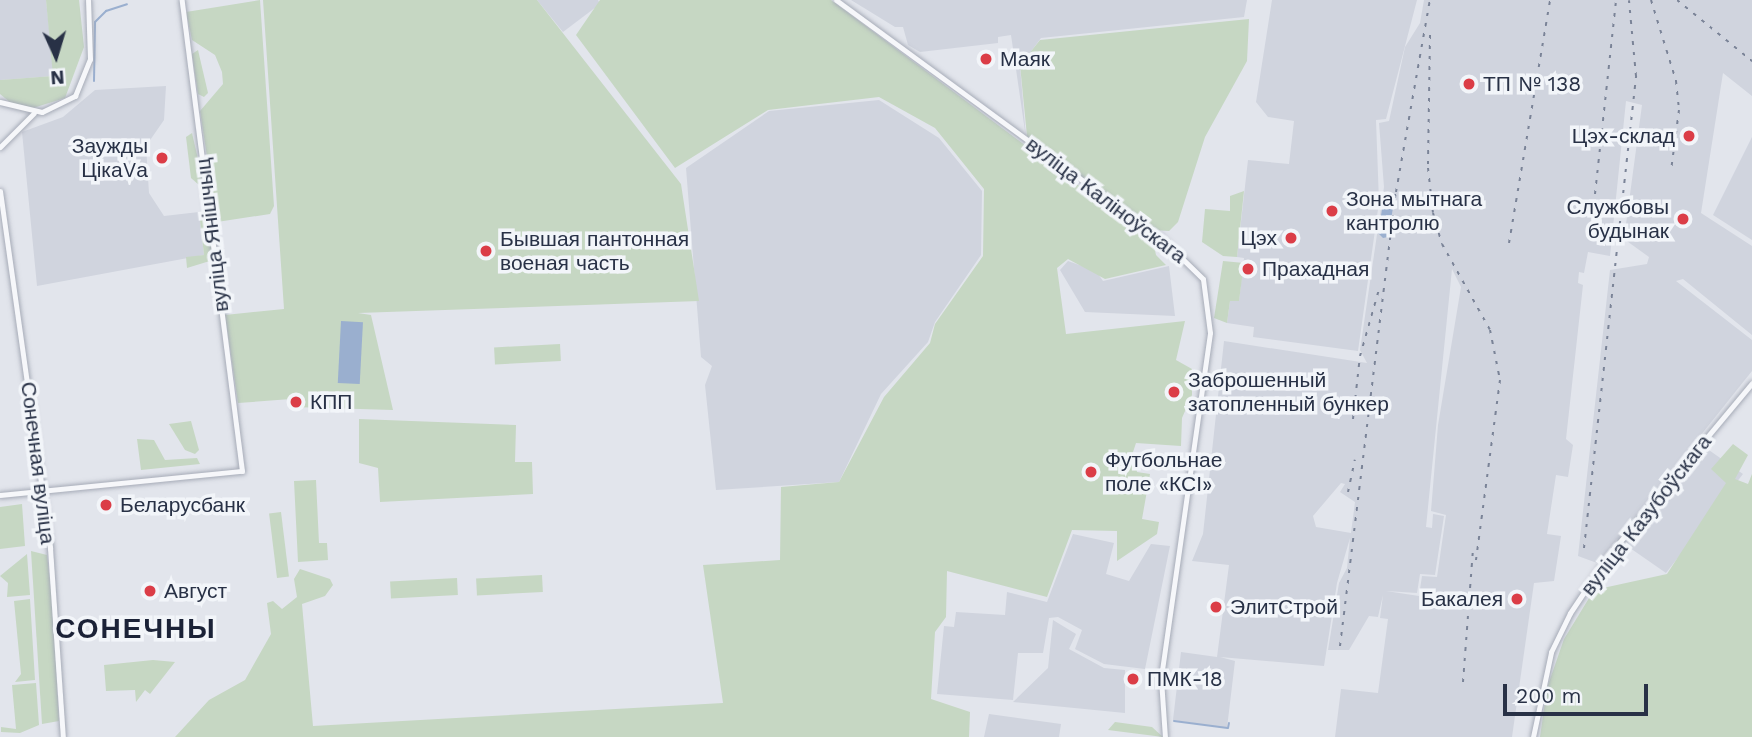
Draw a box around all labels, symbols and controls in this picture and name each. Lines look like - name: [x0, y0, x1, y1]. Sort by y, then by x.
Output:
- north arrow: [21, 21, 91, 91]
- place label: Маяк: [1000, 46, 1050, 72]
- marker: Маяк: [978, 51, 994, 67]
- text: N: [50, 65, 65, 89]
- place label: ТП № 138: [1483, 71, 1582, 97]
- marker: ТП № 138: [1461, 76, 1477, 92]
- place label: Цэх-склад: [1572, 123, 1675, 149]
- marker: Цэх-склад: [1681, 128, 1697, 144]
- street label: вуліца Каліноўскага: [1021, 132, 1191, 268]
- place label: Заужды ЦікаVа: [72, 133, 148, 183]
- marker: Заужды ЦікаVа: [154, 150, 170, 166]
- street label: вуліца Янішчыц: [190, 157, 234, 313]
- place label: Зона мытнага кантролю: [1346, 186, 1482, 236]
- place label: Службовы будынак: [1567, 194, 1669, 244]
- marker: Зона мытнага кантролю: [1324, 203, 1340, 219]
- marker: Службовы будынак: [1675, 211, 1691, 227]
- place label: Цэх: [1240, 225, 1277, 251]
- place label: Бывшая пантонная военая часть: [500, 226, 689, 276]
- marker: Цэх: [1283, 230, 1299, 246]
- marker: Бывшая пантонная военая часть: [478, 243, 494, 259]
- place label: Прахадная: [1262, 256, 1369, 282]
- marker: Прахадная: [1240, 261, 1256, 277]
- place label: Заброшенный затопленный бункер: [1188, 367, 1389, 417]
- street label: Сонечная вуліца: [16, 380, 60, 546]
- marker: Заброшенный затопленный бункер: [1166, 384, 1182, 400]
- place label: КПП: [310, 389, 352, 415]
- marker: КПП: [288, 394, 304, 410]
- street label: вуліца Казубоўскага: [1575, 430, 1717, 600]
- place label: Футбольнае поле «КСІ»: [1105, 447, 1222, 497]
- marker: Футбольнае поле «КСІ»: [1083, 464, 1099, 480]
- place label: Беларусбанк: [120, 492, 245, 518]
- marker: Беларусбанк: [98, 497, 114, 513]
- place label: Август: [164, 578, 227, 604]
- marker: Август: [142, 583, 158, 599]
- place label: Бакалея: [1421, 586, 1503, 612]
- marker: Бакалея: [1509, 591, 1525, 607]
- place label: ЭлитСтрой: [1230, 594, 1338, 620]
- marker: ЭлитСтрой: [1208, 599, 1224, 615]
- district label: СОНЕЧНЫ: [56, 612, 216, 646]
- place label: ПМК-18: [1147, 666, 1223, 692]
- scale bar: [1507, 670, 1652, 714]
- marker: ПМК-18: [1125, 671, 1141, 687]
- text: 200 m: [1516, 683, 1582, 708]

